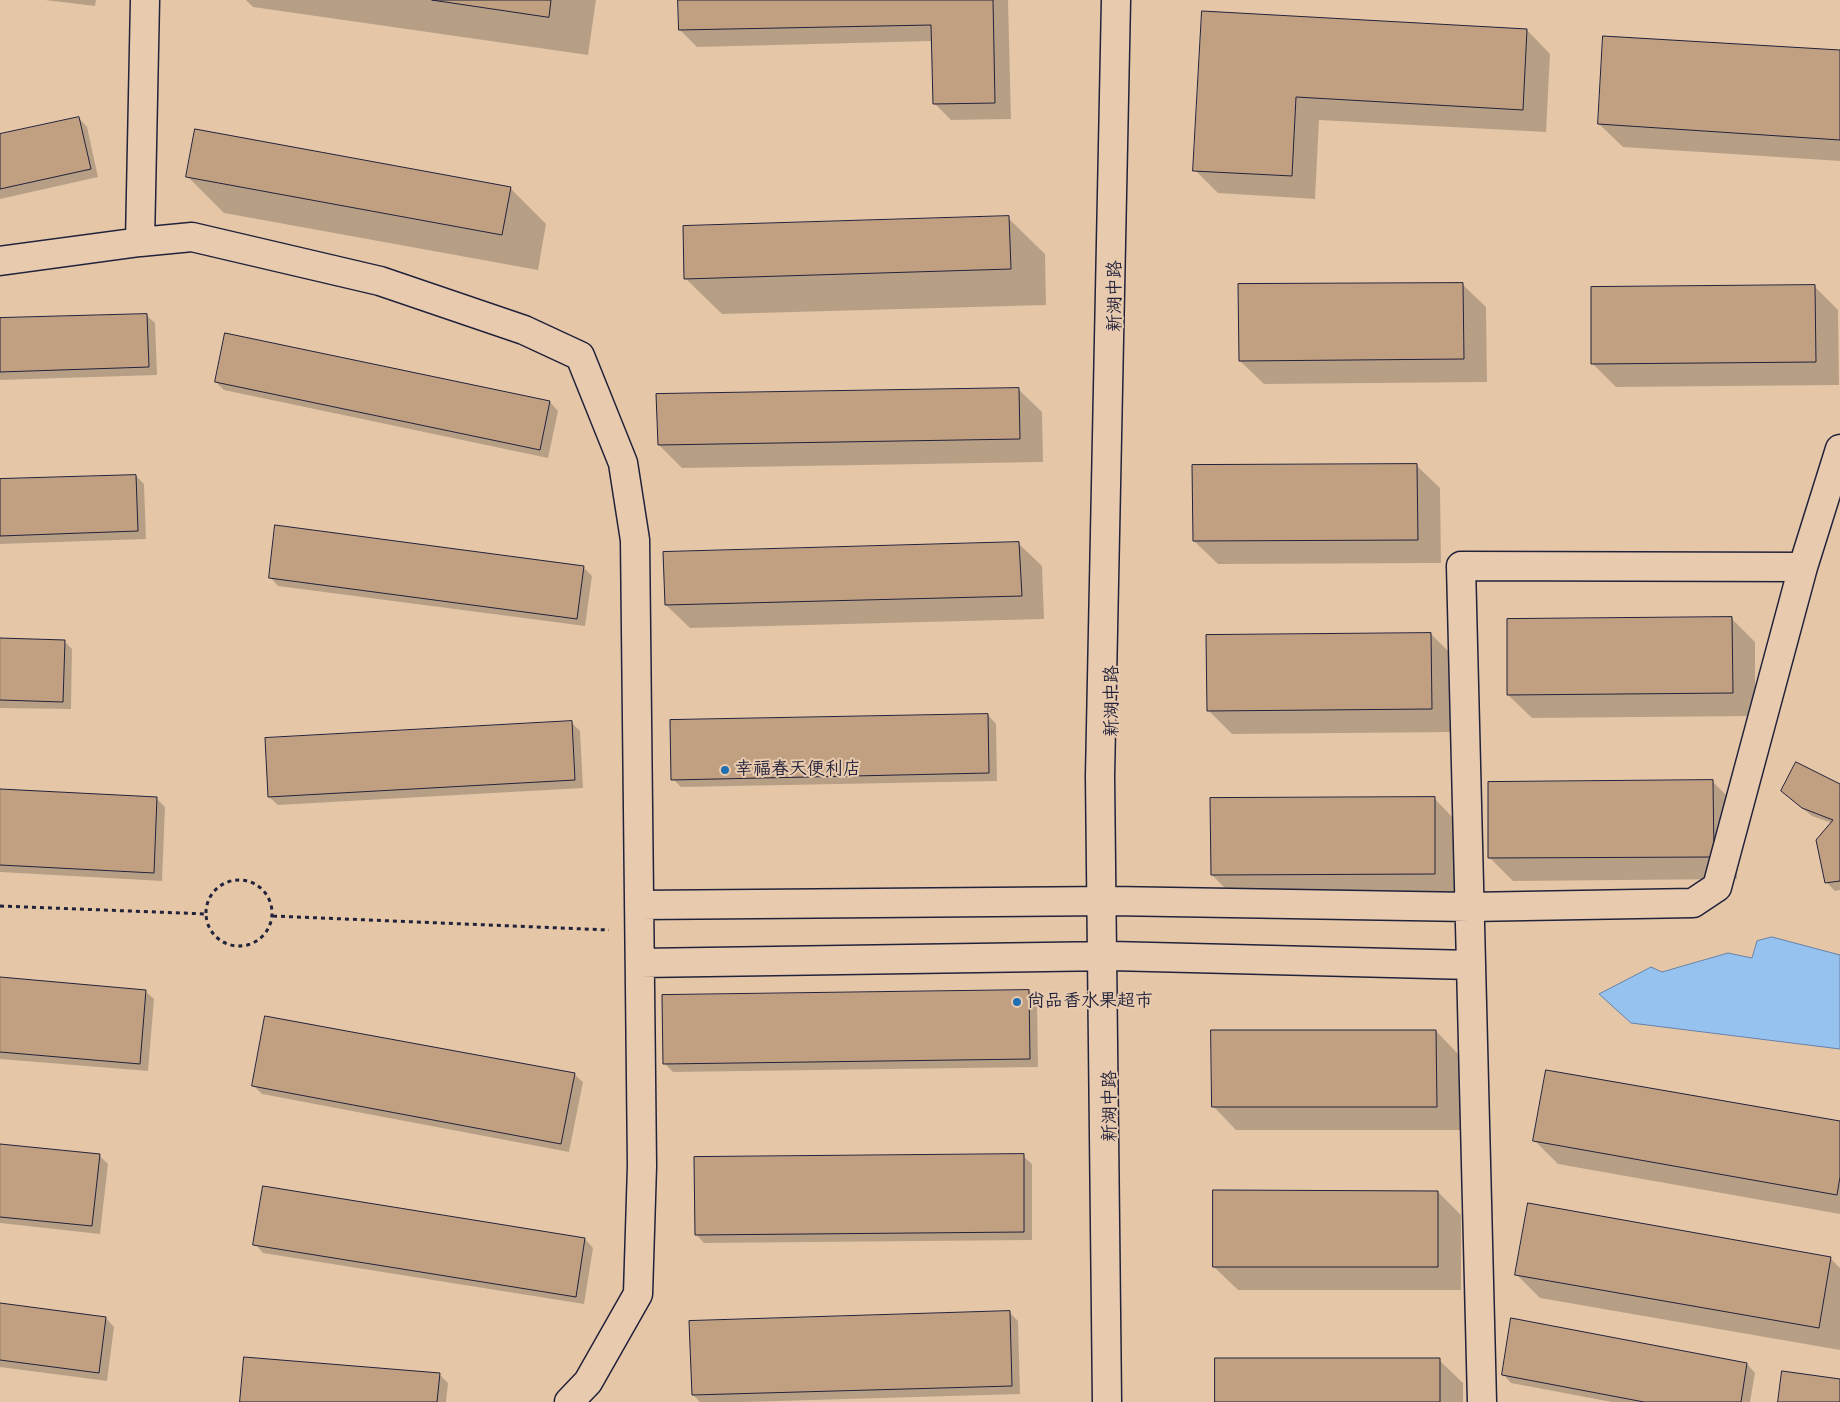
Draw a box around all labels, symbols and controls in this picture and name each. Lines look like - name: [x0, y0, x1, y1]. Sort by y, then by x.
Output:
- street label: 新湖中路: [1105, 260, 1127, 332]
- street label: 新湖中路: [1102, 665, 1124, 737]
- place label: 幸福春天便利店: [735, 759, 861, 781]
- marker: 幸福春天便利店: [719, 764, 731, 776]
- place label: 尚品香水果超市: [1027, 991, 1153, 1013]
- marker: 尚品香水果超市: [1011, 996, 1023, 1008]
- street label: 新湖中路: [1100, 1070, 1122, 1142]

